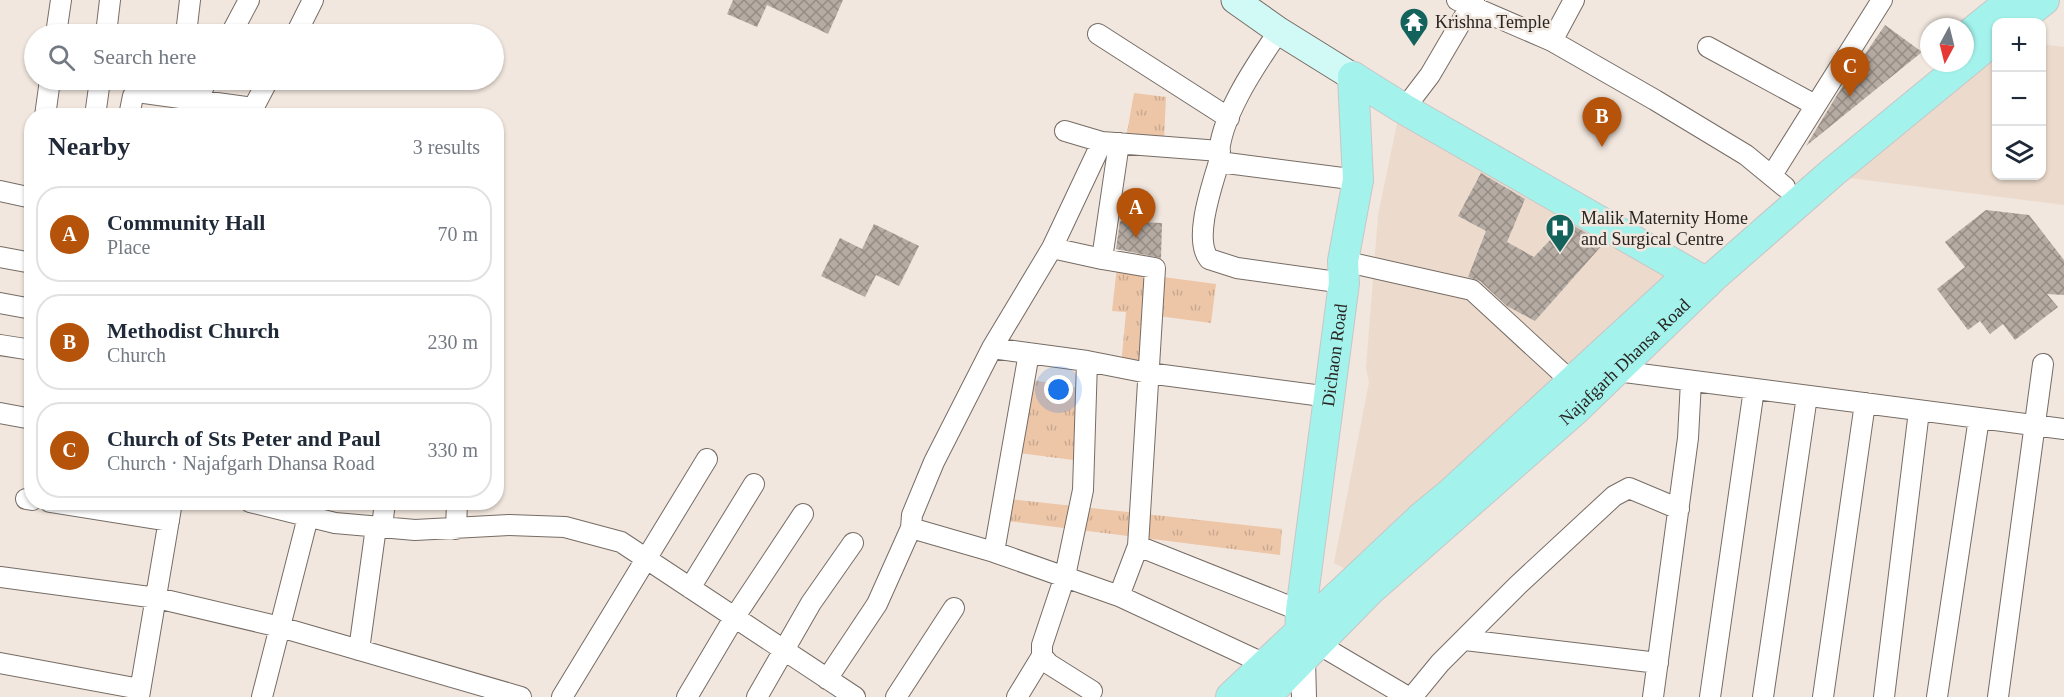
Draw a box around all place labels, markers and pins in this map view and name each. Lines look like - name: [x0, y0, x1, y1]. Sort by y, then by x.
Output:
- temple icon: Krishna Temple: [1398, 6, 1430, 48]
- place label: Krishna Temple: [1435, 12, 1550, 32]
- pin: C: [1830, 48, 1870, 97]
- pin: B: [1582, 98, 1622, 147]
- pin: A: [1116, 188, 1156, 238]
- place label: Malik Maternity Home and Surgical Centre: [1581, 208, 1748, 249]
- hospital icon: Malik Maternity Home and Surgical Centre: [1544, 212, 1576, 254]

